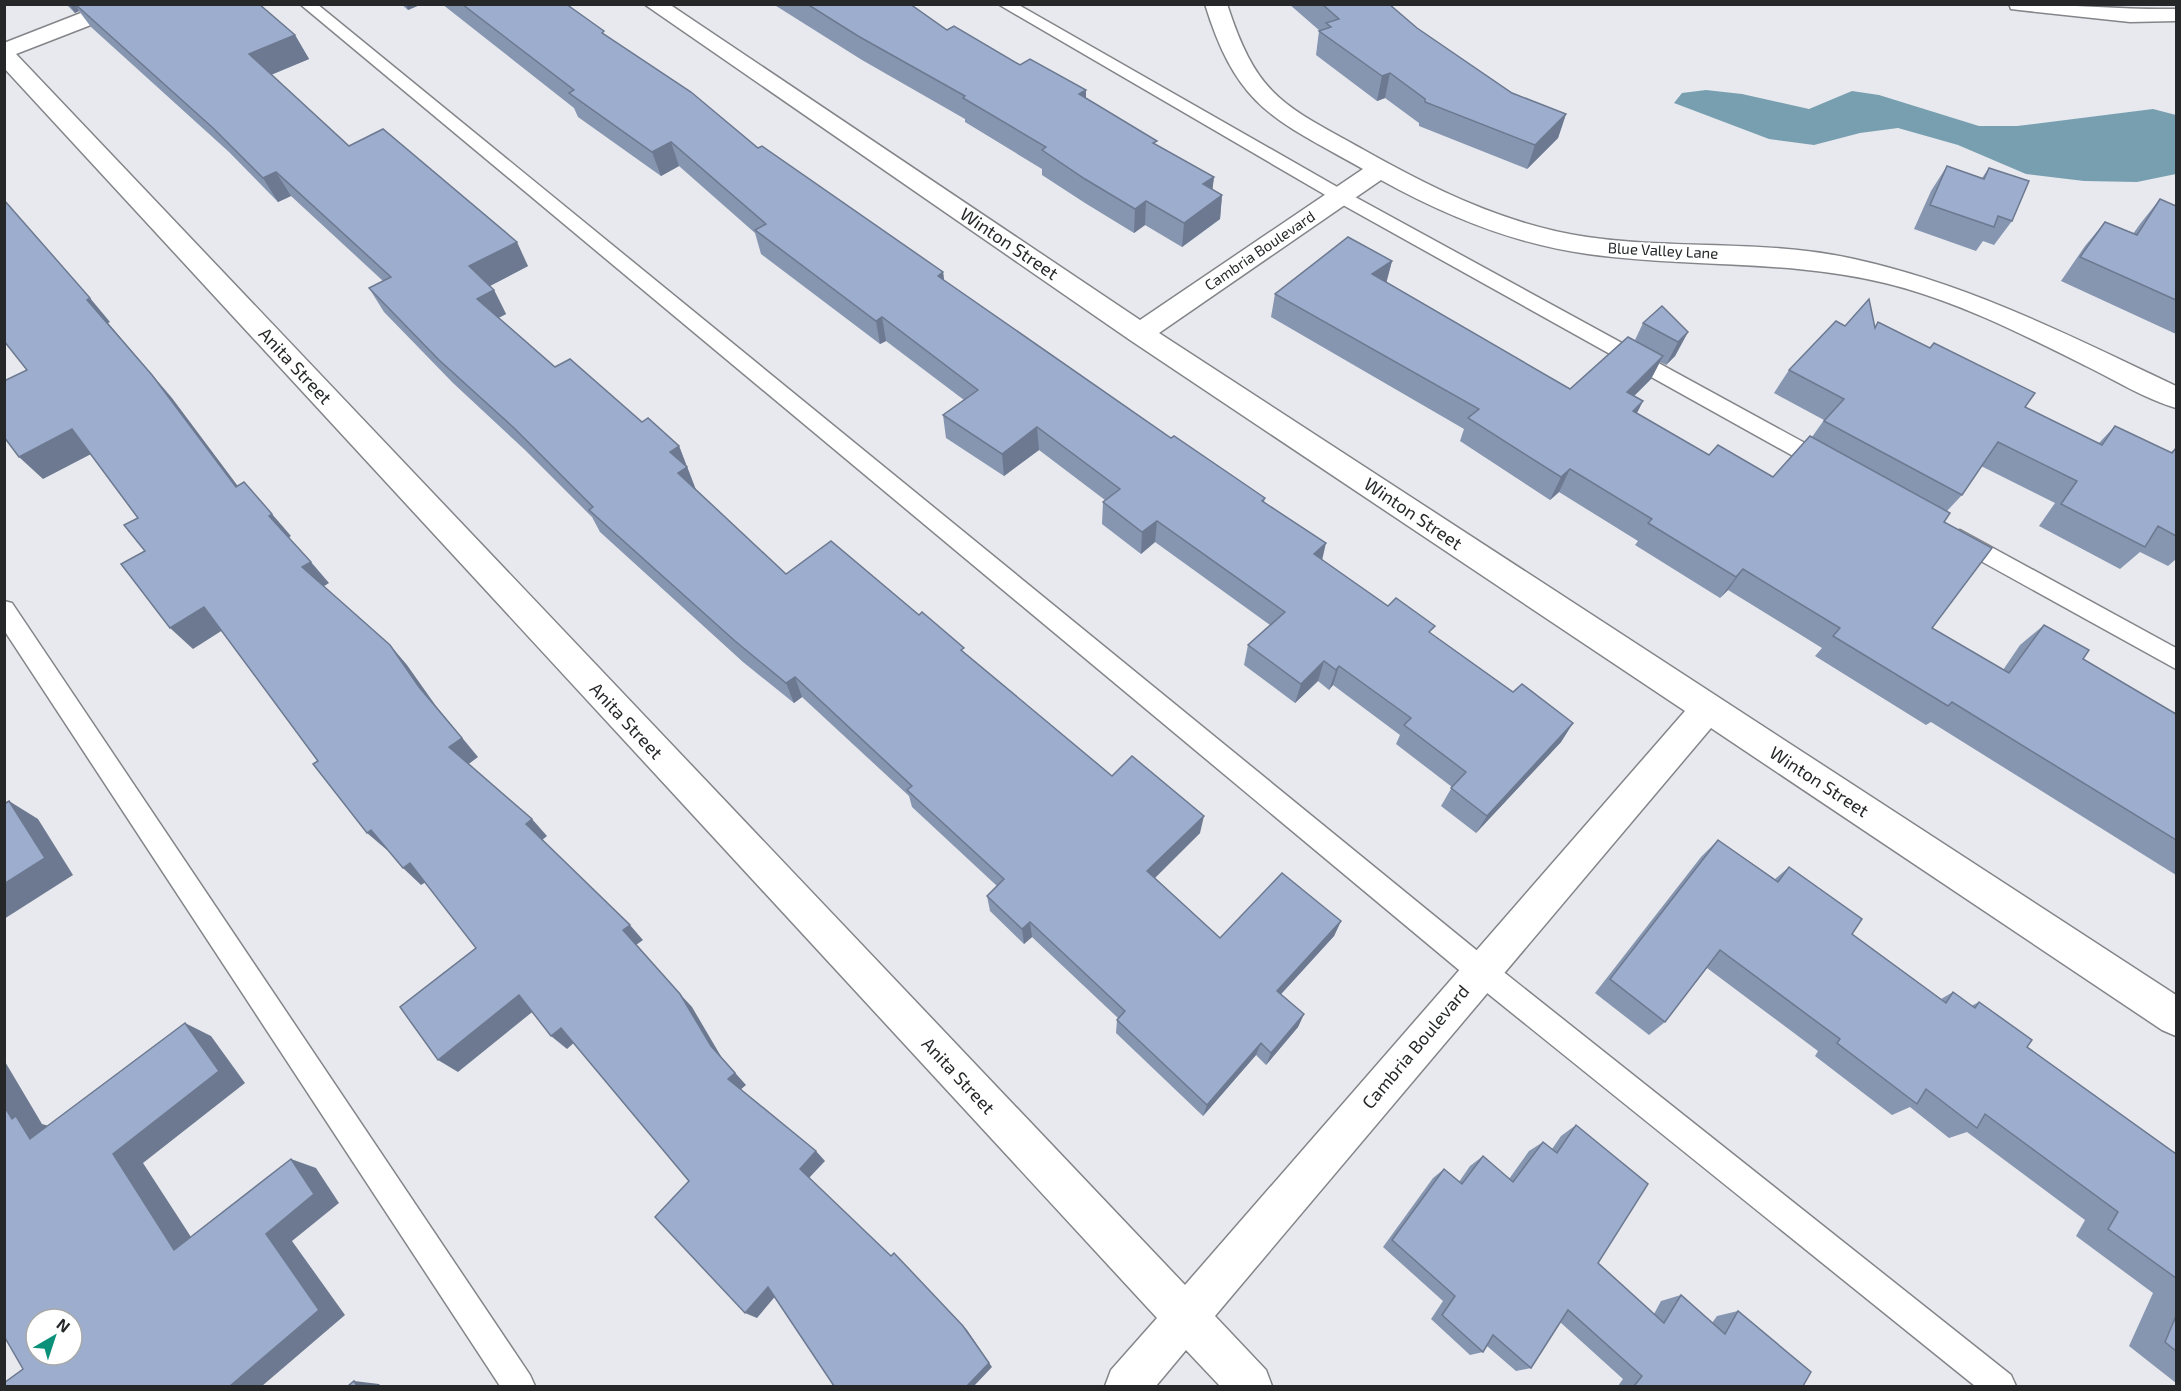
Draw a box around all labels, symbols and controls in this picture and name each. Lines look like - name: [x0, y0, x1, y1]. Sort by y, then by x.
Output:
- street label: Winton Street: [956, 202, 1063, 284]
- street label: Cambria Boulevard: [1201, 207, 1318, 294]
- street label: Blue Valley Lane: [1607, 238, 1719, 262]
- street label: Anita Street: [255, 322, 337, 408]
- street label: Winton Street: [1360, 472, 1467, 554]
- street label: Anita Street: [586, 677, 668, 763]
- street label: Winton Street: [1766, 741, 1873, 821]
- street label: Cambria Boulevard: [1357, 980, 1473, 1113]
- street label: Anita Street: [918, 1032, 1000, 1118]
- north arrow: [24, 1307, 84, 1367]
- text: N: [53, 1314, 74, 1336]

